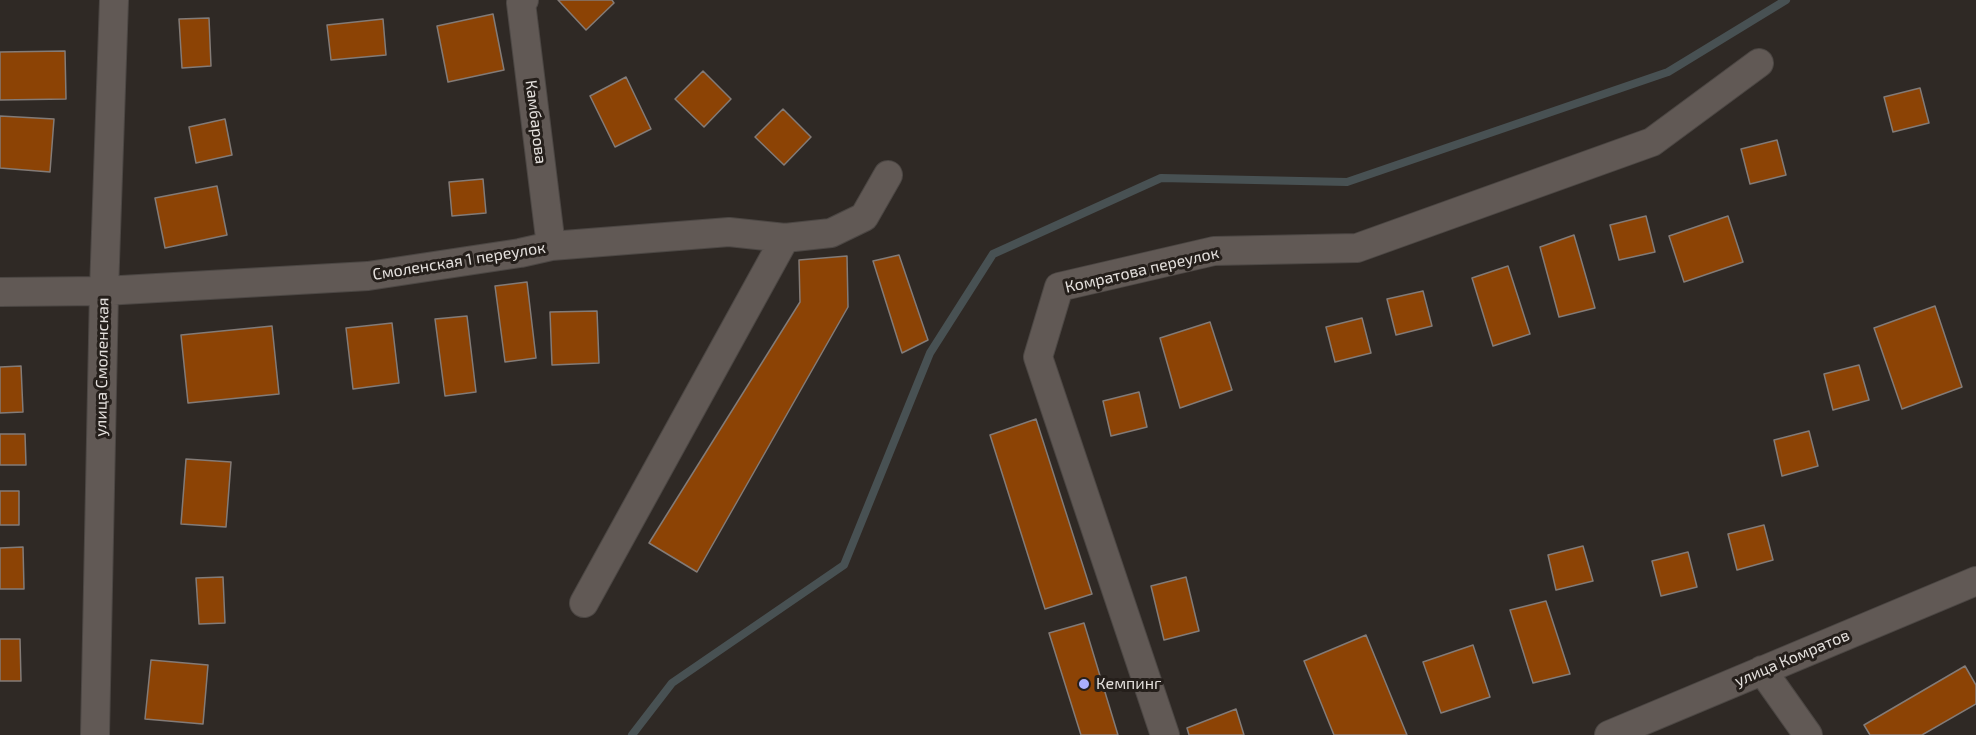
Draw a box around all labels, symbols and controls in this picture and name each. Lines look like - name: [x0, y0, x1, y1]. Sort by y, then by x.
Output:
- street label: Камбарова: [521, 79, 551, 165]
- street label: Смоленская 1 переулок: [371, 238, 547, 284]
- street label: Комратова переулок: [1063, 243, 1221, 297]
- street label: улица Смоленская: [91, 297, 113, 437]
- street label: улица Комратов: [1732, 625, 1852, 691]
- place label: Кемпинг: [1096, 674, 1161, 694]
- marker: Кемпинг: [1077, 677, 1091, 691]

